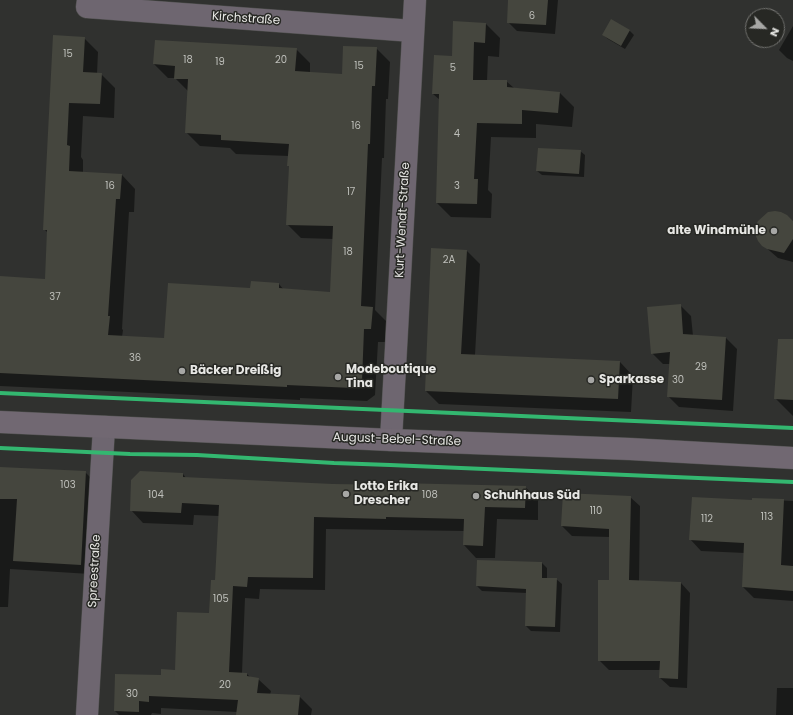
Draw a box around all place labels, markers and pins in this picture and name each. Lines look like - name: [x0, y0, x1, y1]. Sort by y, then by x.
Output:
- place label: alte Windmühle: [667, 224, 766, 238]
- marker: alte Windmühle: [769, 226, 779, 236]
- place label: Modeboutique Tina: [346, 363, 436, 391]
- place label: Bäcker Dreißig: [190, 364, 281, 378]
- marker: Bäcker Dreißig: [177, 366, 187, 376]
- marker: Modeboutique Tina: [333, 372, 343, 382]
- place label: Sparkasse: [599, 373, 664, 387]
- marker: Sparkasse: [586, 375, 596, 385]
- place label: Lotto Erika Drescher: [354, 480, 418, 508]
- marker: Lotto Erika Drescher: [341, 489, 351, 499]
- place label: Schuhhaus Süd: [484, 489, 580, 503]
- marker: Schuhhaus Süd: [471, 491, 481, 501]

